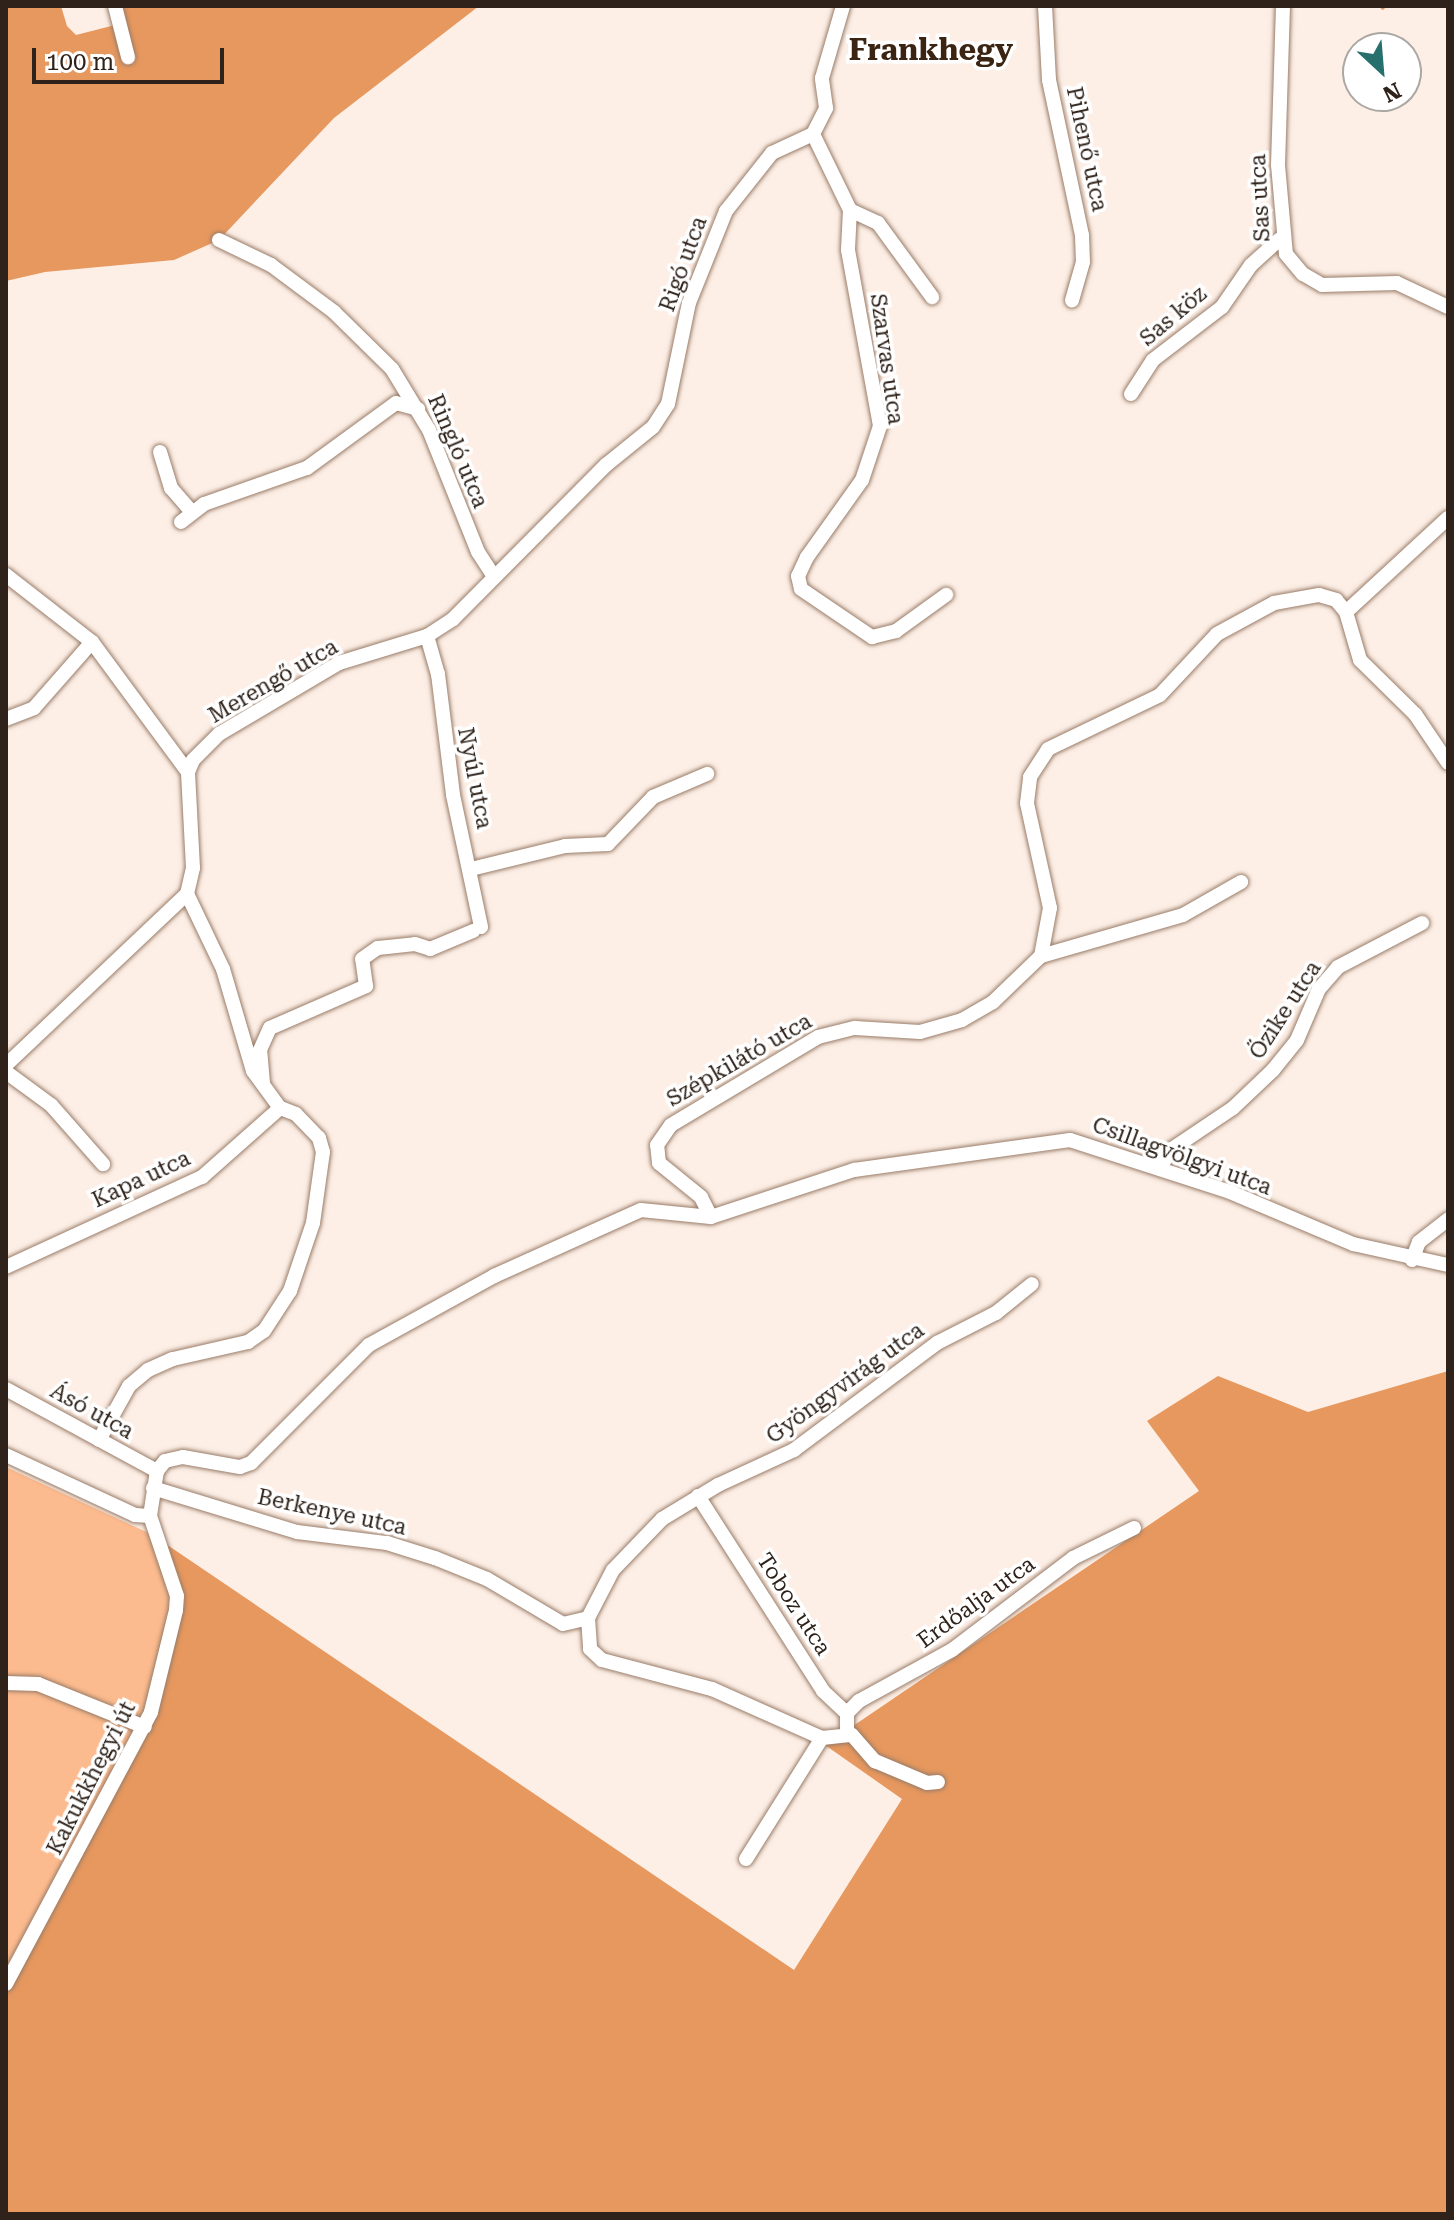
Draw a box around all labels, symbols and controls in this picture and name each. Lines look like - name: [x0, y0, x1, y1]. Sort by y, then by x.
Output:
- scale bar: [36, 32, 228, 82]
- district label: Frankhegy: [849, 32, 1013, 68]
- north arrow: [1342, 32, 1422, 112]
- text: 100 m: [46, 48, 114, 76]
- text: N: [1379, 77, 1405, 107]
- street label: Pihenő utca: [1061, 84, 1113, 214]
- street label: Sas utca: [1245, 154, 1275, 242]
- street label: Rigó utca: [654, 213, 712, 315]
- street label: Sas köz: [1134, 281, 1212, 351]
- street label: Szarvas utca: [865, 292, 909, 426]
- street label: Ringló utca: [422, 390, 494, 512]
- street label: Merengő utca: [204, 633, 342, 729]
- street label: Nyúl utca: [452, 725, 498, 831]
- street label: Őzike utca: [1244, 956, 1326, 1064]
- street label: Szépkilátó utca: [662, 1008, 816, 1112]
- street label: Csillagvölgyi utca: [1089, 1111, 1275, 1201]
- street label: Kapa utca: [88, 1145, 194, 1213]
- street label: Gyöngyvirág utca: [761, 1317, 929, 1449]
- street label: Ásó utca: [46, 1377, 138, 1445]
- street label: Berkenye utca: [255, 1483, 409, 1541]
- street label: Toboz utca: [751, 1548, 837, 1660]
- street label: Erdőalja utca: [912, 1550, 1040, 1654]
- street label: Kakukkhegyi út: [41, 1697, 141, 1859]

